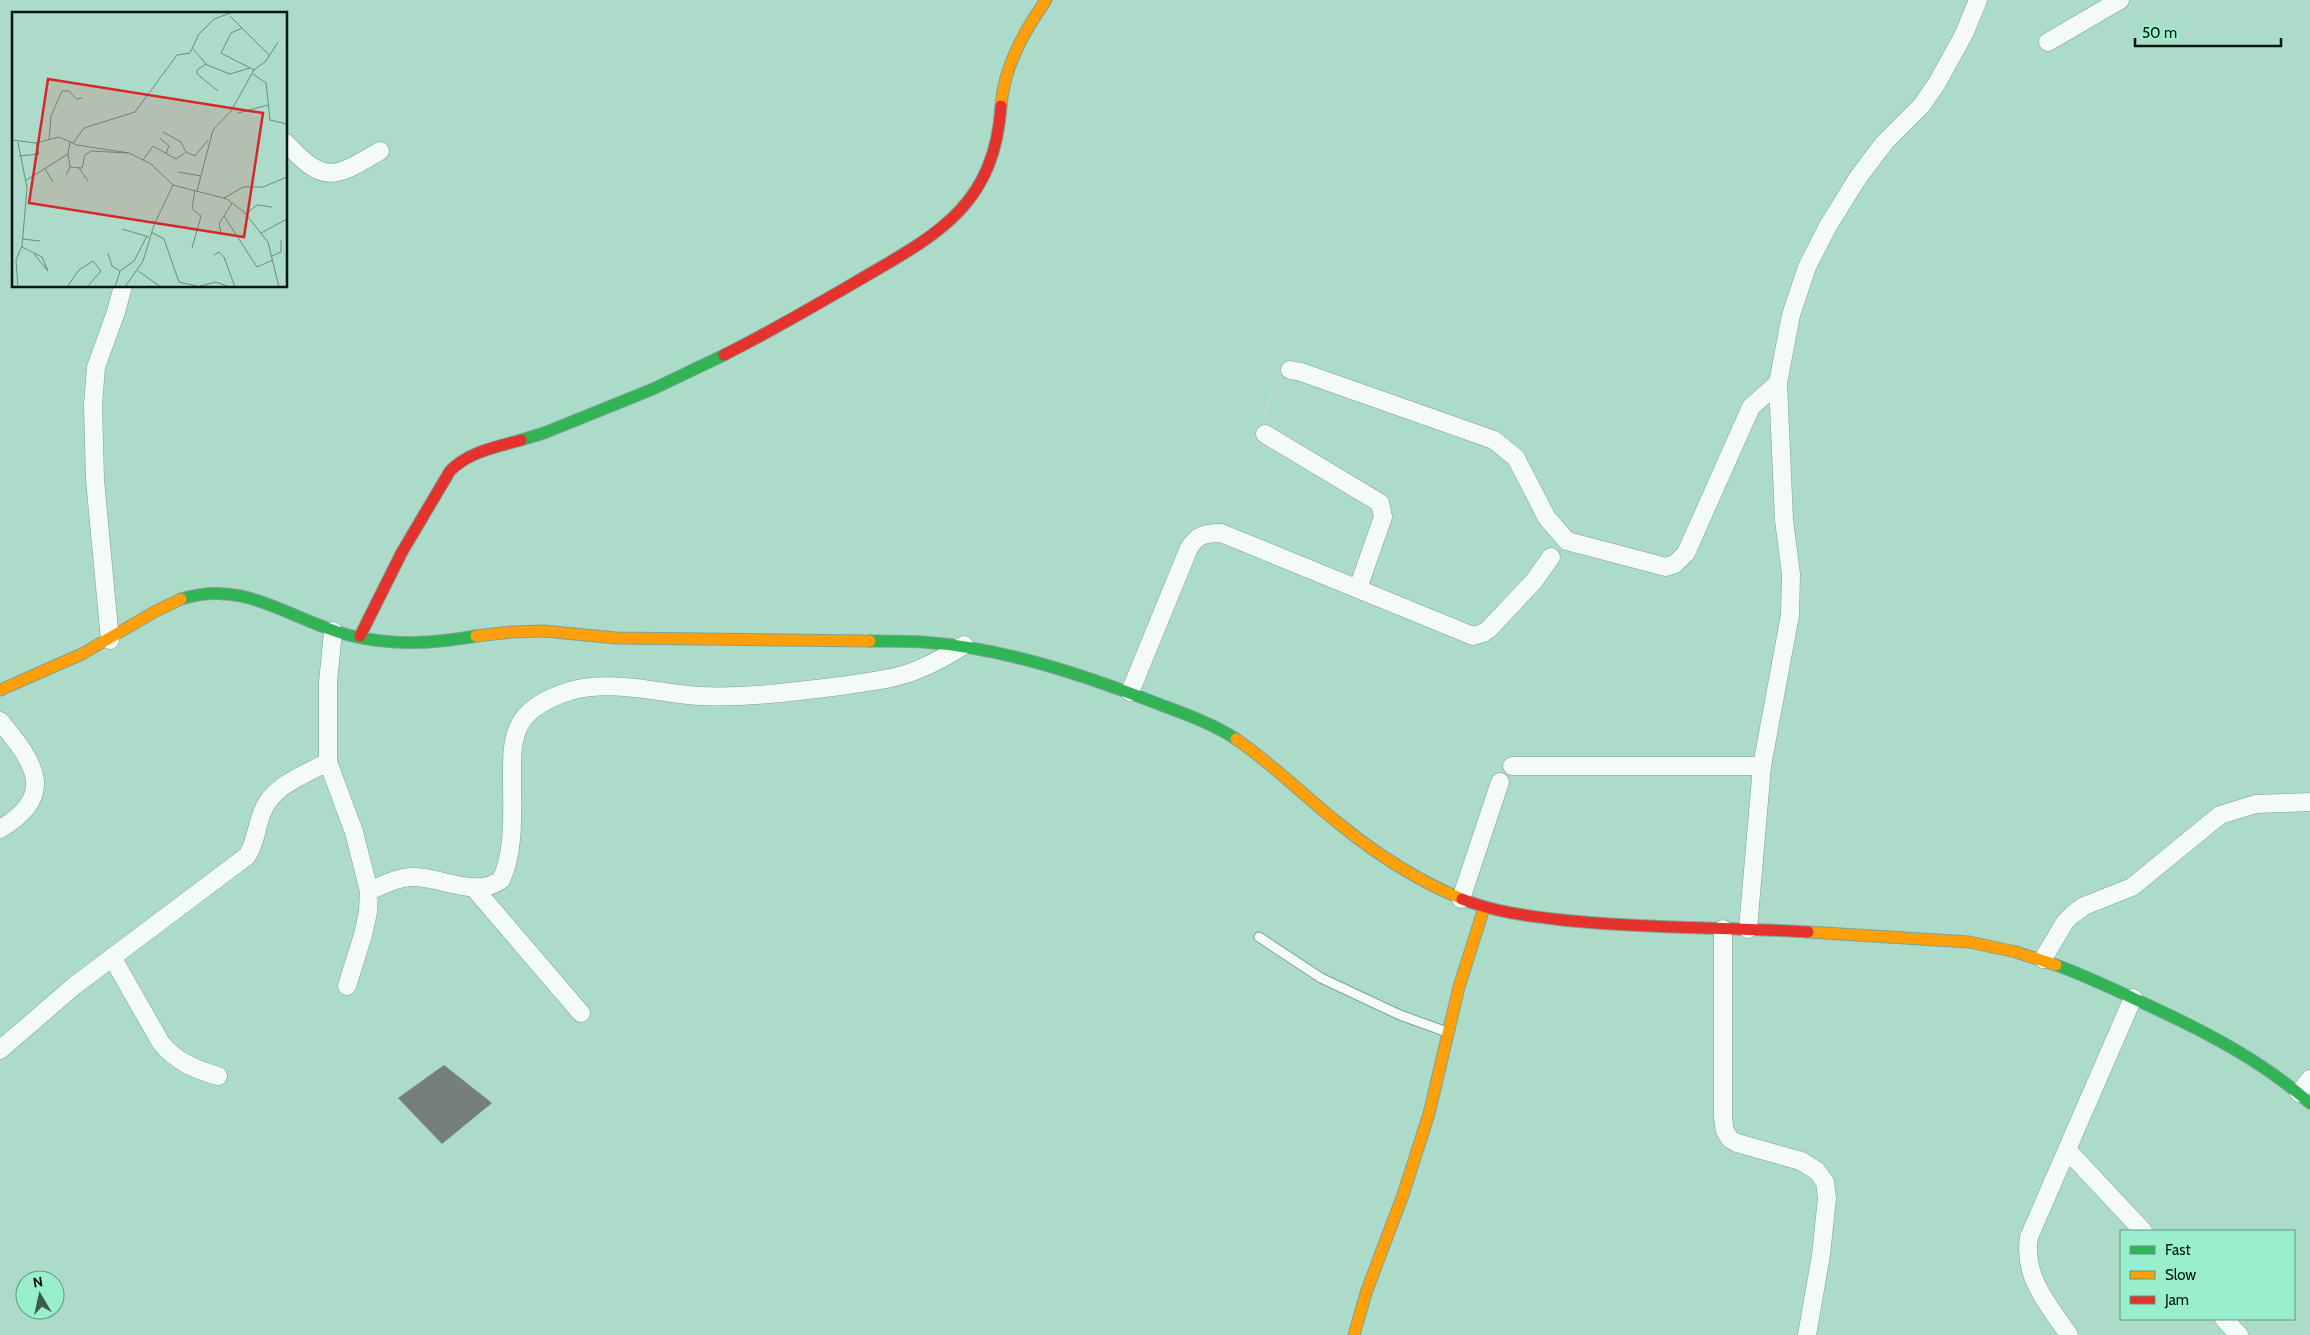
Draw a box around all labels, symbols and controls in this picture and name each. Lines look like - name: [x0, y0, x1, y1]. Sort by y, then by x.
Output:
- inset map: [12, 12, 288, 288]
- scale bar: [2135, 15, 2281, 47]
- text: 50 m: [2142, 24, 2177, 42]
- legend: [2120, 1230, 2295, 1320]
- text: Fast: [2165, 1241, 2190, 1259]
- text: Slow: [2165, 1266, 2196, 1284]
- north arrow: [15, 1270, 65, 1320]
- text: N: [32, 1272, 44, 1292]
- text: Jam: [2164, 1291, 2189, 1309]

